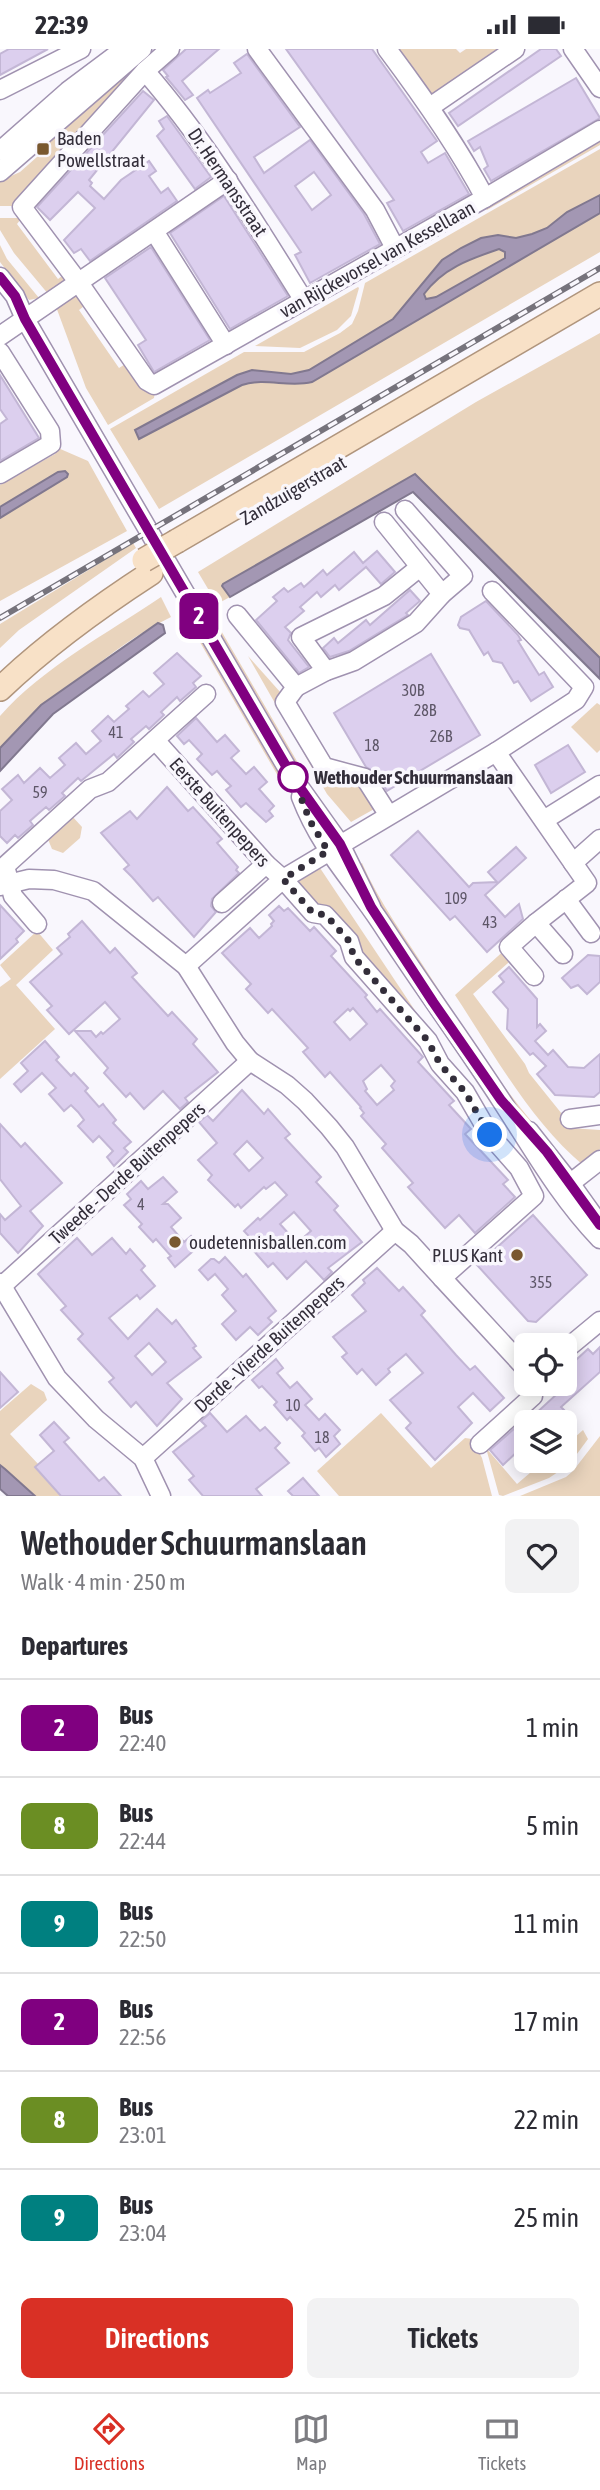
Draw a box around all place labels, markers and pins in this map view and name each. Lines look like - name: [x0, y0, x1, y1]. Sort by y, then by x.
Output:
- place label: Baden Powellstraat: [57, 127, 145, 171]
- marker: Baden Powellstraat: [35, 141, 51, 157]
- marker: Wethouder Schuurmanslaan: [278, 762, 308, 792]
- place label: Wethouder Schuurmanslaan: [313, 766, 513, 788]
- place label: oudetennisballen.com: [189, 1231, 347, 1253]
- marker: oudetennisballen.com: [167, 1234, 183, 1250]
- place label: PLUS Kant: [432, 1244, 503, 1266]
- marker: PLUS Kant: [509, 1247, 525, 1263]

